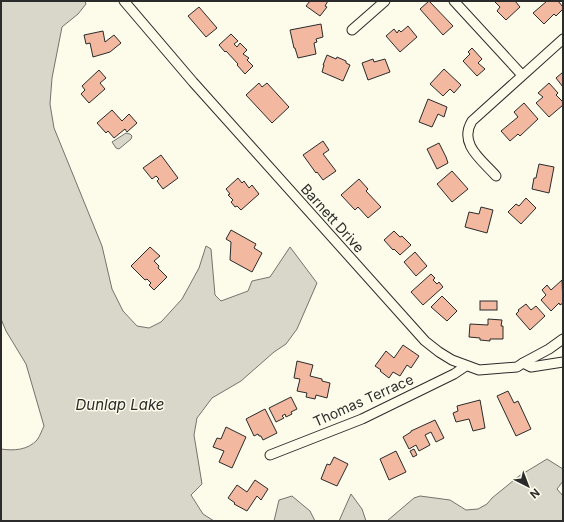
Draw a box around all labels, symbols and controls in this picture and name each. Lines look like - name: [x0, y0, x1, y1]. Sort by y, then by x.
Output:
- street label: Barnett Drive: [298, 180, 368, 256]
- street label: Thomas Terrace: [310, 370, 416, 430]
- water label: Dunlap Lake: [75, 395, 165, 414]
- north arrow: [508, 466, 548, 506]
- text: N: [527, 485, 542, 501]

